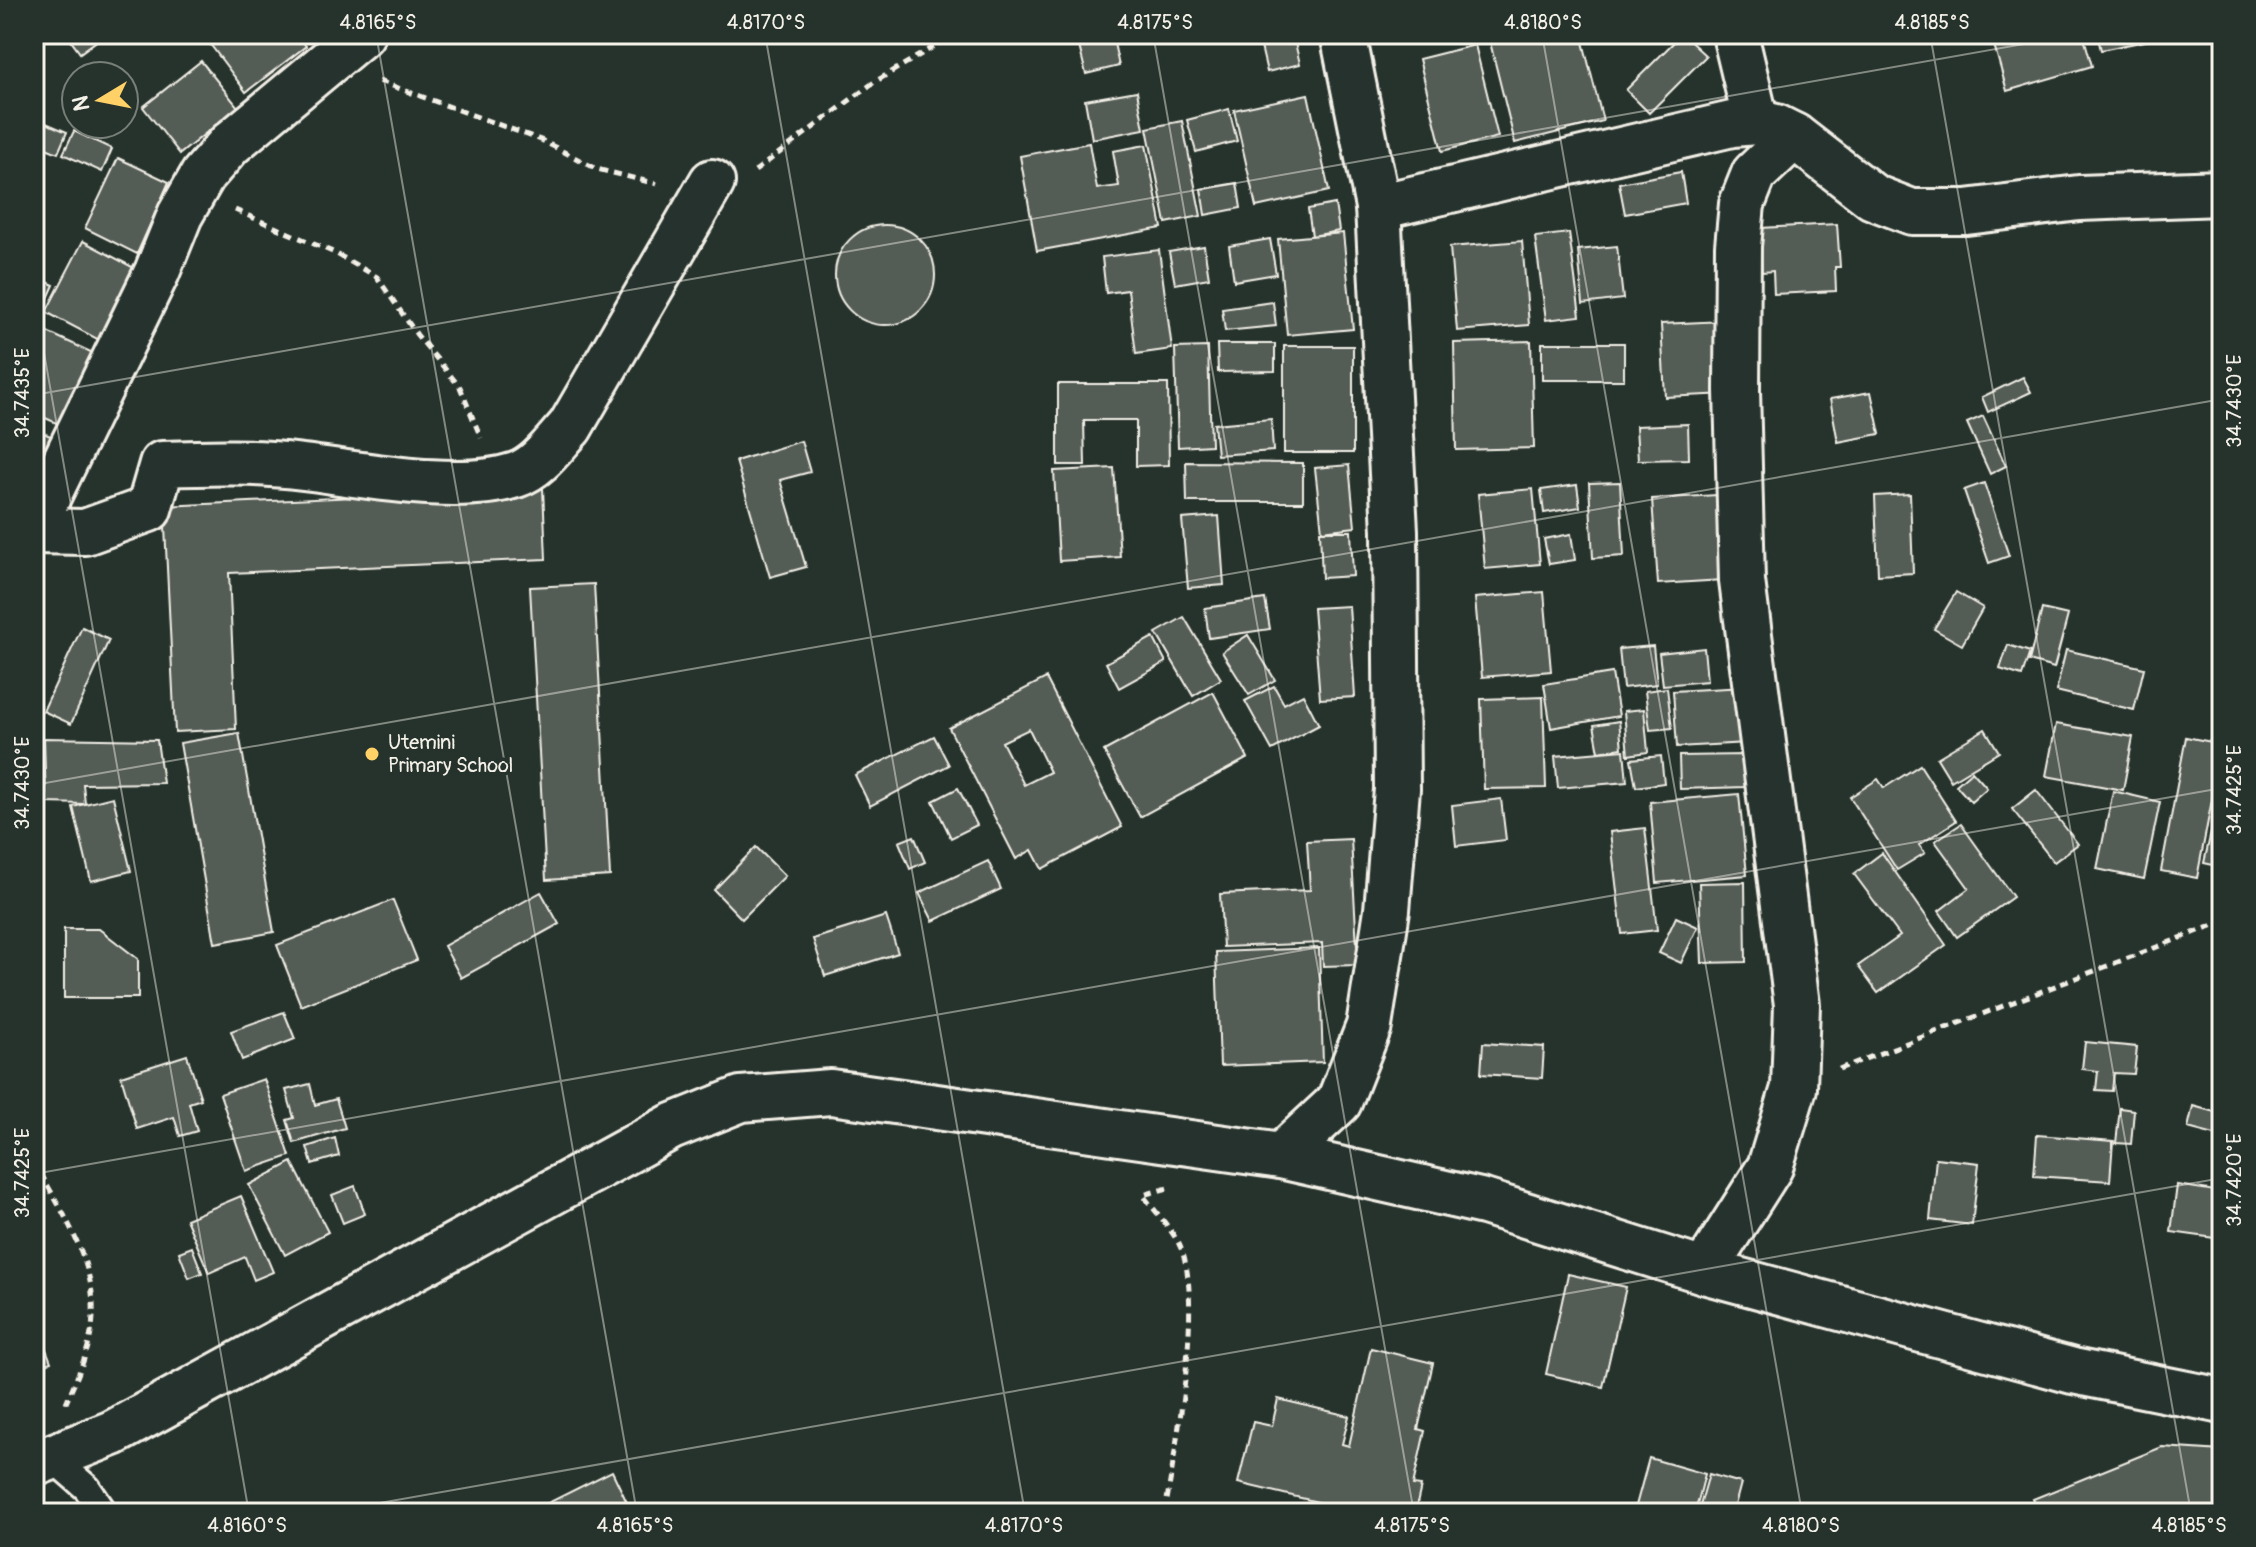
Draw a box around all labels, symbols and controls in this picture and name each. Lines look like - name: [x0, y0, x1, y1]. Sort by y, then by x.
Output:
- text: 4.8165°S: [340, 10, 416, 35]
- text: 4.8170°S: [727, 10, 805, 35]
- text: 4.8175°S: [1117, 10, 1193, 35]
- text: 4.8180°S: [1504, 10, 1582, 35]
- text: 4.8185°S: [1894, 10, 1970, 35]
- north arrow: [60, 60, 140, 140]
- text: N: [66, 93, 96, 113]
- text: 34.7435°E: [10, 348, 35, 438]
- text: 34.7430°E: [2222, 354, 2247, 448]
- place label: Utemini Primary School: [388, 730, 513, 778]
- text: 34.7430°E: [10, 736, 35, 830]
- marker: Utemini Primary School: [363, 745, 381, 763]
- text: 34.7425°E: [2222, 745, 2247, 835]
- text: 34.7425°E: [10, 1128, 35, 1218]
- text: 34.7420°E: [2222, 1133, 2247, 1227]
- text: 4.8160°S: [207, 1513, 287, 1538]
- text: 4.8165°S: [597, 1513, 673, 1538]
- text: 4.8170°S: [985, 1513, 1063, 1538]
- text: 4.8175°S: [1374, 1513, 1450, 1538]
- text: 4.8180°S: [1762, 1513, 1840, 1538]
- text: 4.8185°S: [2151, 1513, 2227, 1538]

